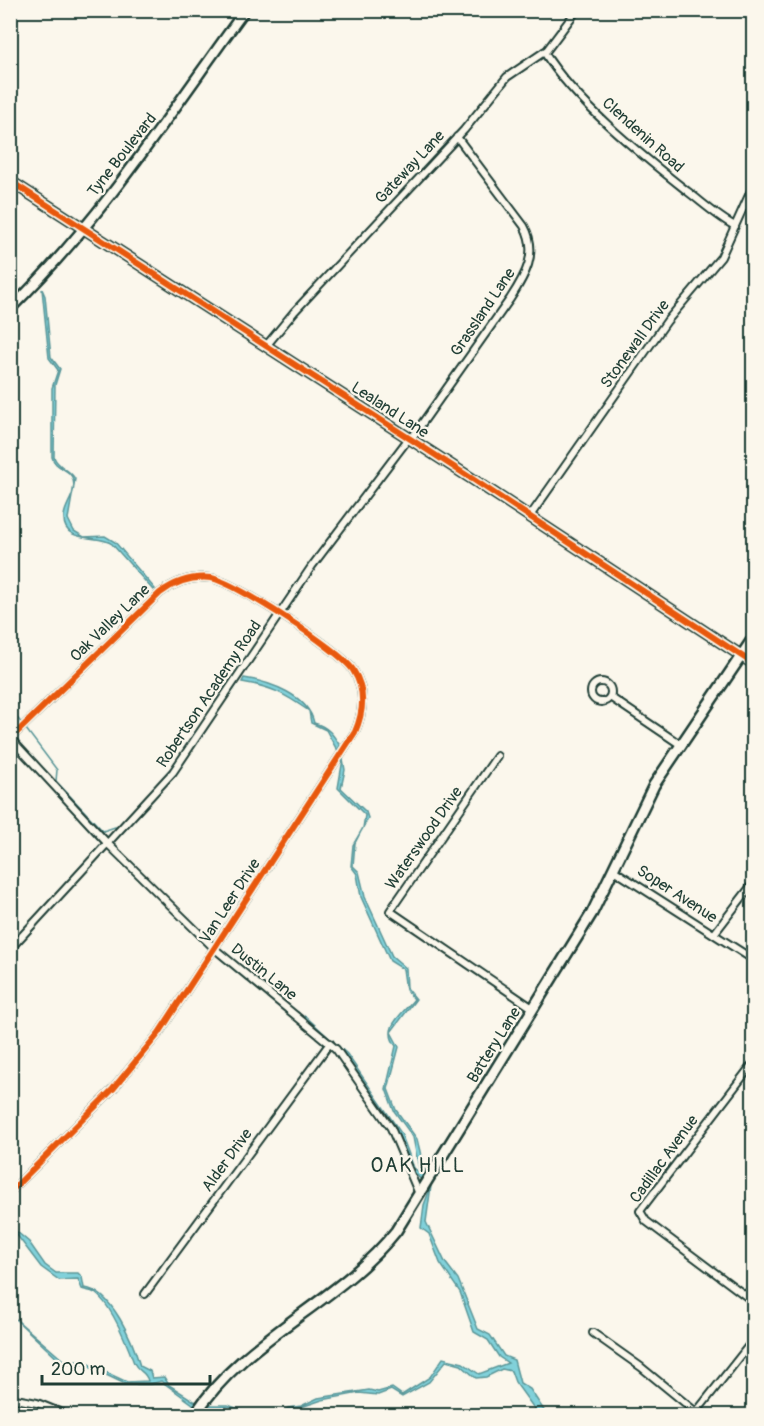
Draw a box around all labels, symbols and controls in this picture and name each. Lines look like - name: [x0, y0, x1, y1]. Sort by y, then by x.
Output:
- street label: Clendenin Road: [598, 93, 688, 177]
- street label: Tyne Boulevard: [83, 109, 161, 201]
- street label: Gateway Lane: [371, 126, 449, 208]
- street label: Grassland Lane: [446, 264, 520, 360]
- street label: Stonewall Drive: [596, 296, 674, 392]
- street label: Lealand Lane: [347, 378, 433, 443]
- street label: Oak Valley Lane: [66, 580, 154, 666]
- street label: Robertson Academy Road: [152, 617, 266, 771]
- street label: Waterswood Drive: [381, 782, 467, 893]
- street label: Van Leer Drive: [195, 855, 265, 947]
- street label: Soper Avenue: [633, 861, 721, 927]
- street label: Dustin Lane: [227, 939, 301, 1005]
- street label: Battery Lane: [463, 1003, 525, 1087]
- street label: Cadillac Avenue: [625, 1111, 703, 1207]
- street label: Alder Drive: [197, 1124, 257, 1196]
- district label: OAK HILL: [371, 1153, 465, 1178]
- scale bar: [42, 1348, 210, 1386]
- text: 200 m: [51, 1358, 106, 1381]

